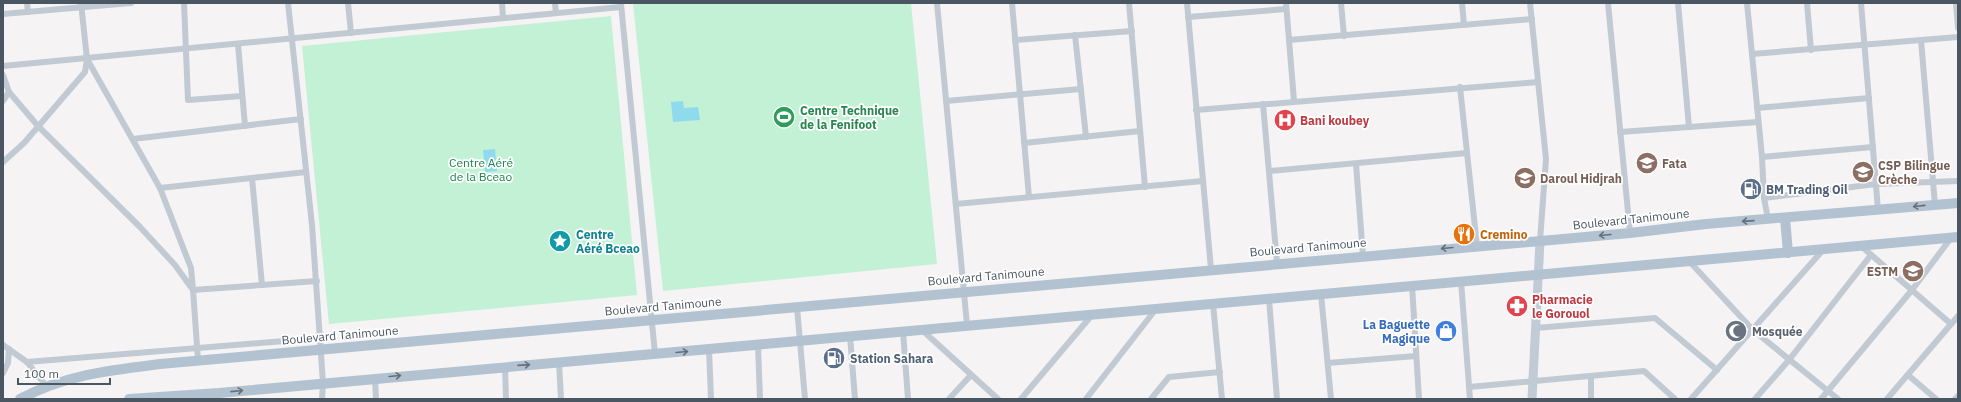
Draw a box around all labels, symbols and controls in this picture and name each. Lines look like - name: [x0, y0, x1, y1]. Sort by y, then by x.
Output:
- place label: Centre Technique de la Fenifoot: [800, 103, 899, 132]
- sports icon: Centre Technique de la Fenifoot: [771, 104, 797, 130]
- hospital icon: Bani koubey: [1272, 107, 1298, 133]
- place label: Bani koubey: [1300, 113, 1370, 128]
- school or university icon: Fata: [1634, 150, 1660, 176]
- park label: Centre Aéré de la Bceao: [449, 155, 513, 184]
- place label: Fata: [1662, 156, 1687, 171]
- place label: CSP Bilingue Crèche: [1878, 158, 1950, 187]
- school or university icon: CSP Bilingue Crèche: [1850, 159, 1876, 185]
- school or university icon: Daroul Hidjrah: [1512, 165, 1538, 191]
- place label: Daroul Hidjrah: [1540, 171, 1622, 186]
- fuel station icon: BM Trading Oil: [1738, 176, 1764, 202]
- place label: BM Trading Oil: [1766, 182, 1848, 197]
- one-way arrow: [1913, 203, 1926, 210]
- street label: Boulevard Tanimoune: [1572, 205, 1690, 233]
- one-way arrow: [1742, 217, 1755, 224]
- restaurant icon: Cremino: [1451, 221, 1477, 247]
- place label: Centre Aéré Bceao: [576, 227, 640, 256]
- place label: Cremino: [1480, 227, 1528, 242]
- place icon: Centre Aéré Bceao: [547, 228, 573, 254]
- one-way arrow: [1598, 231, 1611, 239]
- street label: Boulevard Tanimoune: [1249, 234, 1367, 260]
- one-way arrow: [1441, 245, 1454, 252]
- school or university icon: ESTM: [1900, 258, 1926, 284]
- street label: Boulevard Tanimoune: [927, 263, 1045, 289]
- place label: ESTM: [1867, 264, 1898, 279]
- place label: Pharmacie le Gorouol: [1532, 292, 1593, 321]
- street label: Boulevard Tanimoune: [604, 293, 722, 319]
- pharmacy icon: Pharmacie le Gorouol: [1504, 293, 1530, 319]
- place label: La Baguette Magique: [1363, 317, 1430, 346]
- shop icon: La Baguette Magique: [1433, 318, 1459, 344]
- mosque icon: Mosquée: [1723, 318, 1749, 344]
- street label: Boulevard Tanimoune: [281, 322, 399, 348]
- place label: Mosquée: [1752, 324, 1803, 339]
- fuel station icon: Station Sahara: [821, 345, 847, 371]
- one-way arrow: [675, 348, 688, 355]
- place label: Station Sahara: [850, 351, 934, 366]
- scale bar: [18, 360, 110, 386]
- one-way arrow: [517, 361, 530, 368]
- text: 100 m: [24, 366, 59, 381]
- one-way arrow: [388, 373, 401, 380]
- one-way arrow: [230, 387, 243, 395]

